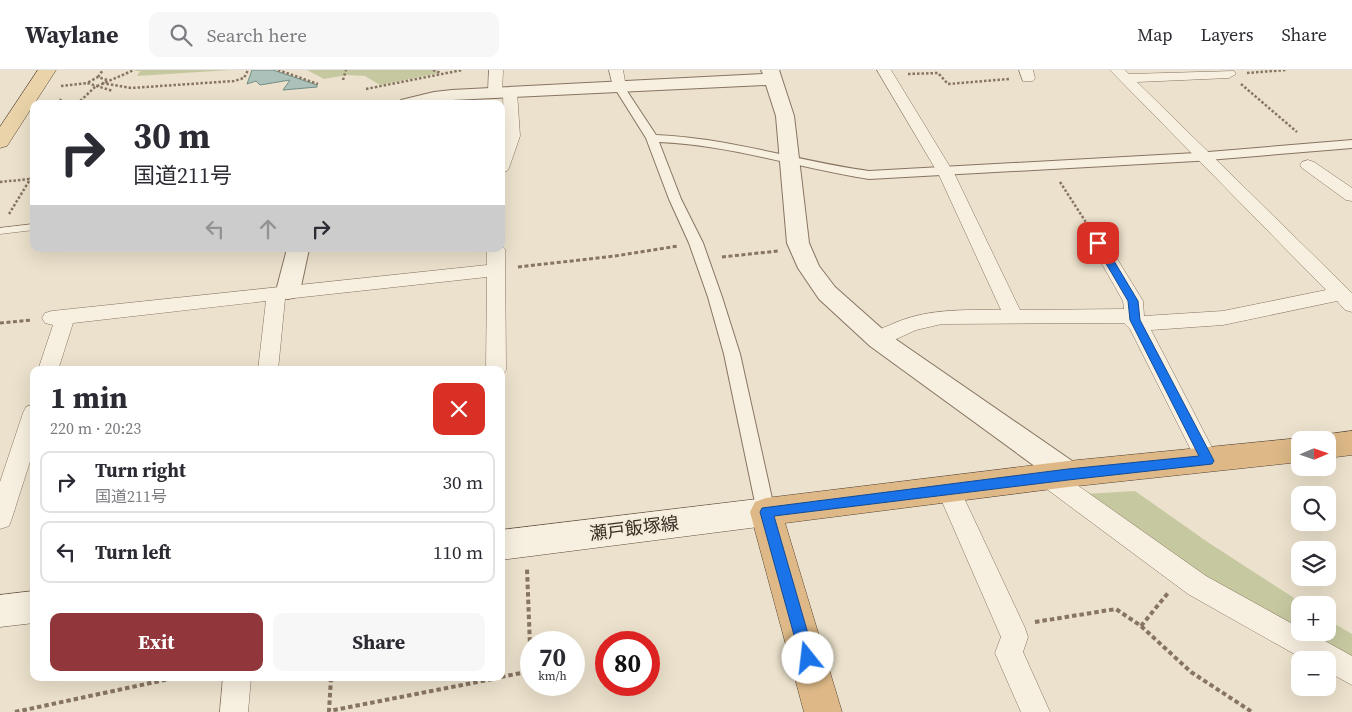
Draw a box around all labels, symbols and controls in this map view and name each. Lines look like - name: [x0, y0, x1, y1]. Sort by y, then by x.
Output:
- search box: [149, 12, 499, 57]
- text: Waylane: [25, 18, 119, 51]
- icon: search: [167, 21, 195, 49]
- text: Search here: [207, 22, 307, 48]
- text: Map: [1137, 22, 1172, 47]
- text: Layers: [1200, 22, 1253, 47]
- text: Share: [1281, 22, 1327, 47]
- text: 30 m: [133, 112, 210, 160]
- icon: right: [50, 120, 115, 185]
- text: 国道211号: [133, 160, 232, 190]
- icon: left: [201, 215, 229, 243]
- icon: ahead: [254, 215, 282, 243]
- icon: right: [307, 215, 335, 243]
- pin: [1077, 222, 1119, 264]
- icon: arrive: [1084, 229, 1112, 257]
- text: 1 min: [50, 377, 128, 418]
- button: close: [433, 383, 485, 435]
- text: 220 m · 20:23: [50, 417, 141, 439]
- north arrow: [1291, 431, 1336, 476]
- map controls: [1291, 431, 1336, 696]
- text: Turn right: [95, 457, 186, 483]
- icon: right: [52, 468, 80, 496]
- text: 30 m: [442, 469, 483, 495]
- text: 国道211号: [95, 485, 167, 507]
- button: search: [1291, 486, 1336, 531]
- street label: 瀬戸飯塚線: [588, 510, 680, 546]
- icon: left: [52, 538, 80, 566]
- text: Turn left: [95, 539, 171, 565]
- text: 110 m: [433, 539, 483, 565]
- button: layers: [1291, 541, 1336, 586]
- button: +: [1291, 596, 1336, 641]
- button: Exit: [50, 613, 263, 671]
- button: Share: [273, 613, 485, 671]
- speed limit sign: 80: [595, 631, 660, 696]
- position arrow: [781, 631, 833, 683]
- text: 70: [539, 640, 566, 674]
- button: −: [1291, 651, 1336, 696]
- text: km/h: [538, 668, 567, 684]

